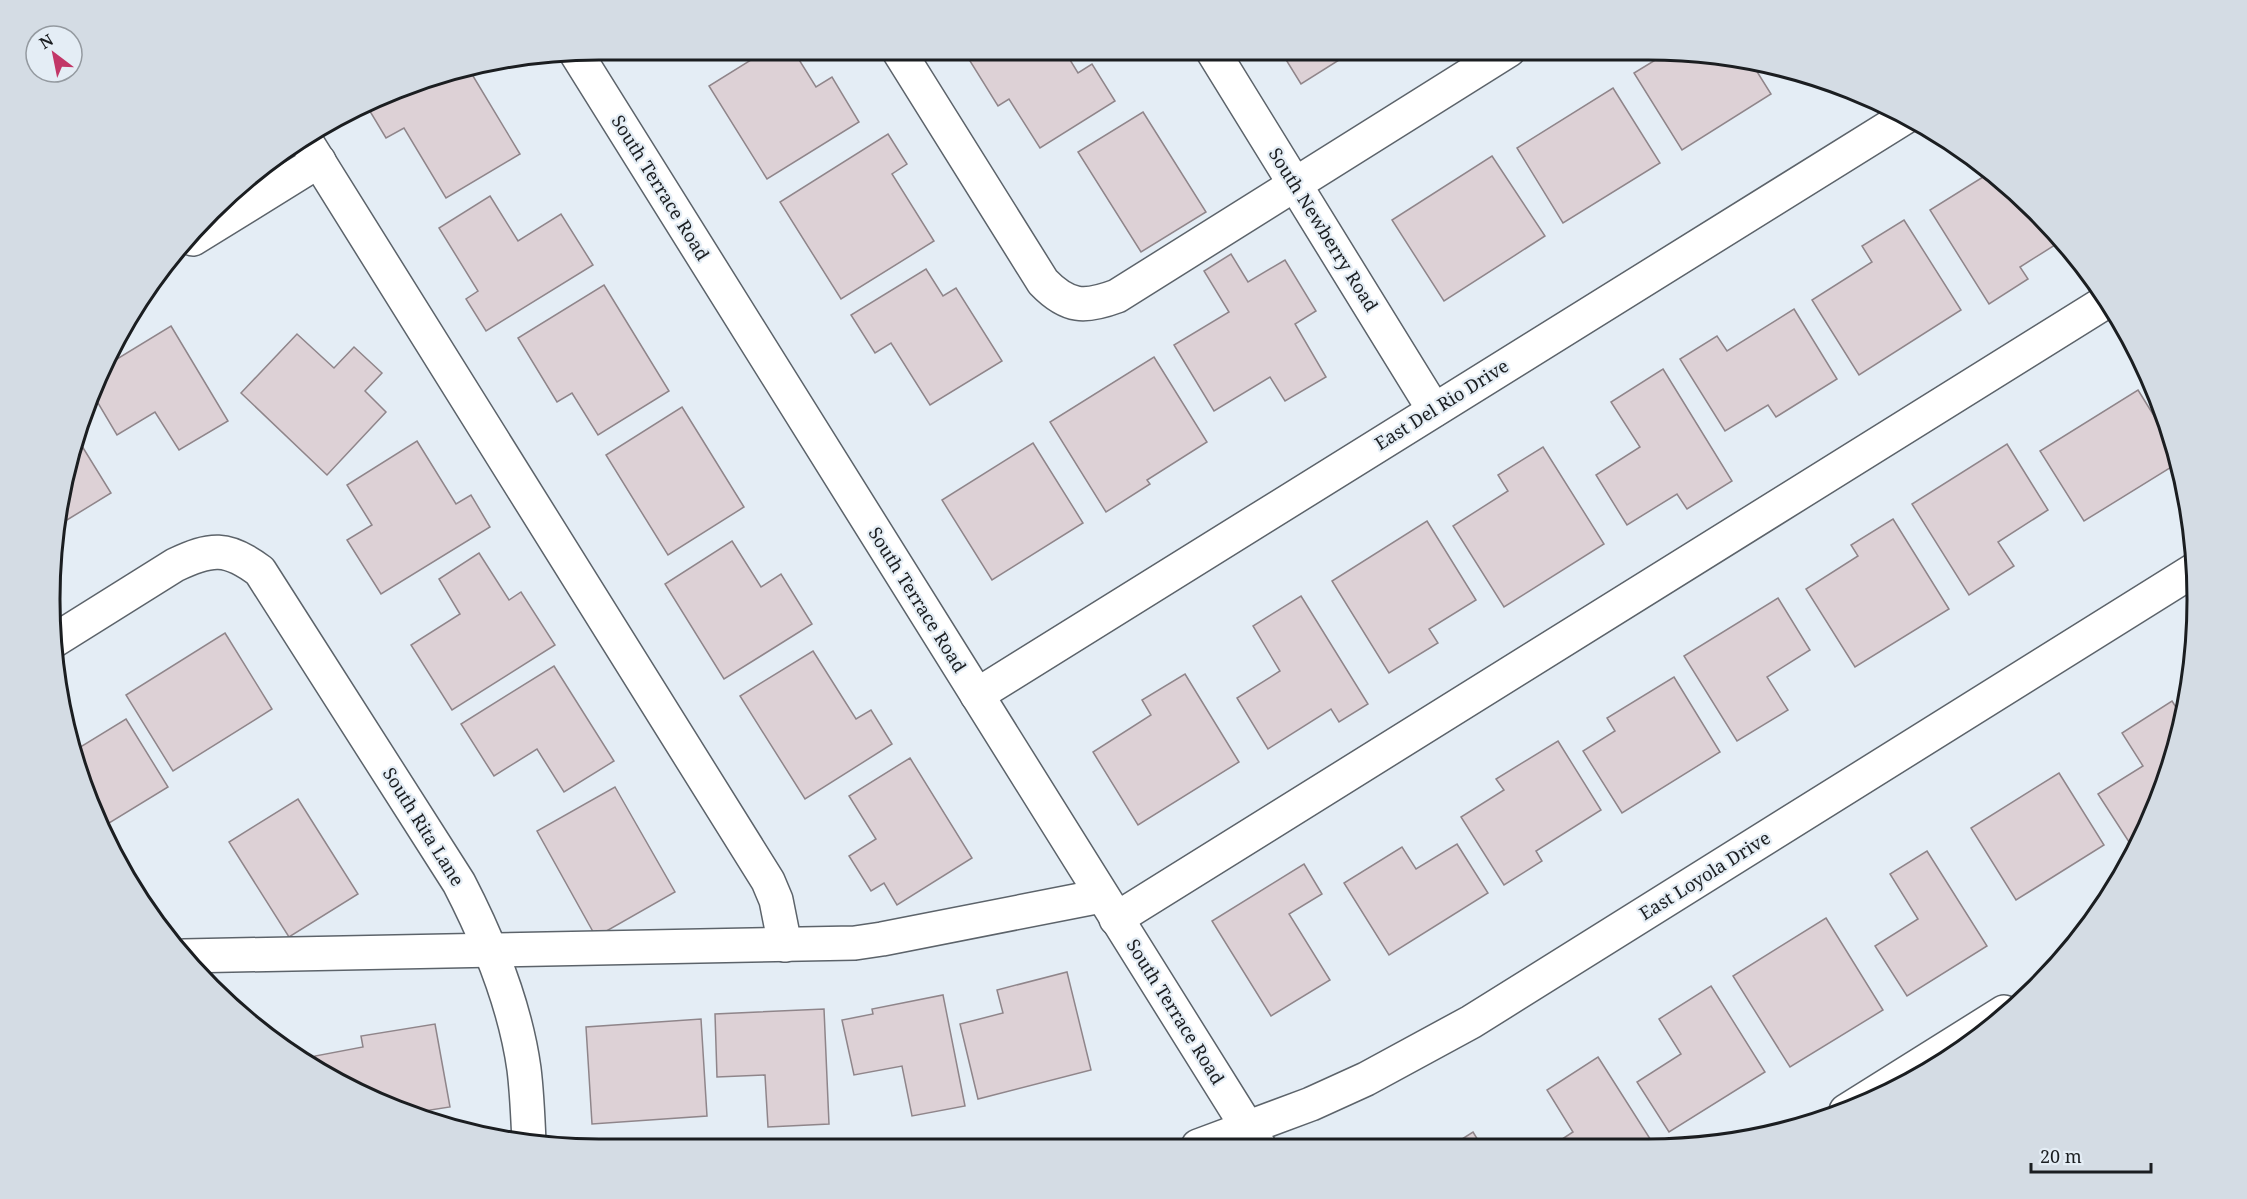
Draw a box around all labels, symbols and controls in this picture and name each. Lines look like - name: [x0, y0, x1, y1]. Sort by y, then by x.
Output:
- north arrow: [24, 24, 84, 84]
- text: N: [35, 28, 58, 54]
- street label: South Terrace Road: [606, 110, 715, 265]
- street label: South Newberry Road: [1264, 143, 1384, 316]
- street label: East Del Rio Drive: [1370, 353, 1513, 455]
- street label: South Terrace Road: [863, 522, 972, 677]
- street label: South Rita Lane: [378, 763, 470, 890]
- street label: East Loyola Drive: [1634, 825, 1774, 925]
- street label: South Terrace Road: [1121, 934, 1230, 1089]
- scale bar: [2031, 1136, 2151, 1174]
- text: 20 m: [2040, 1144, 2082, 1168]

